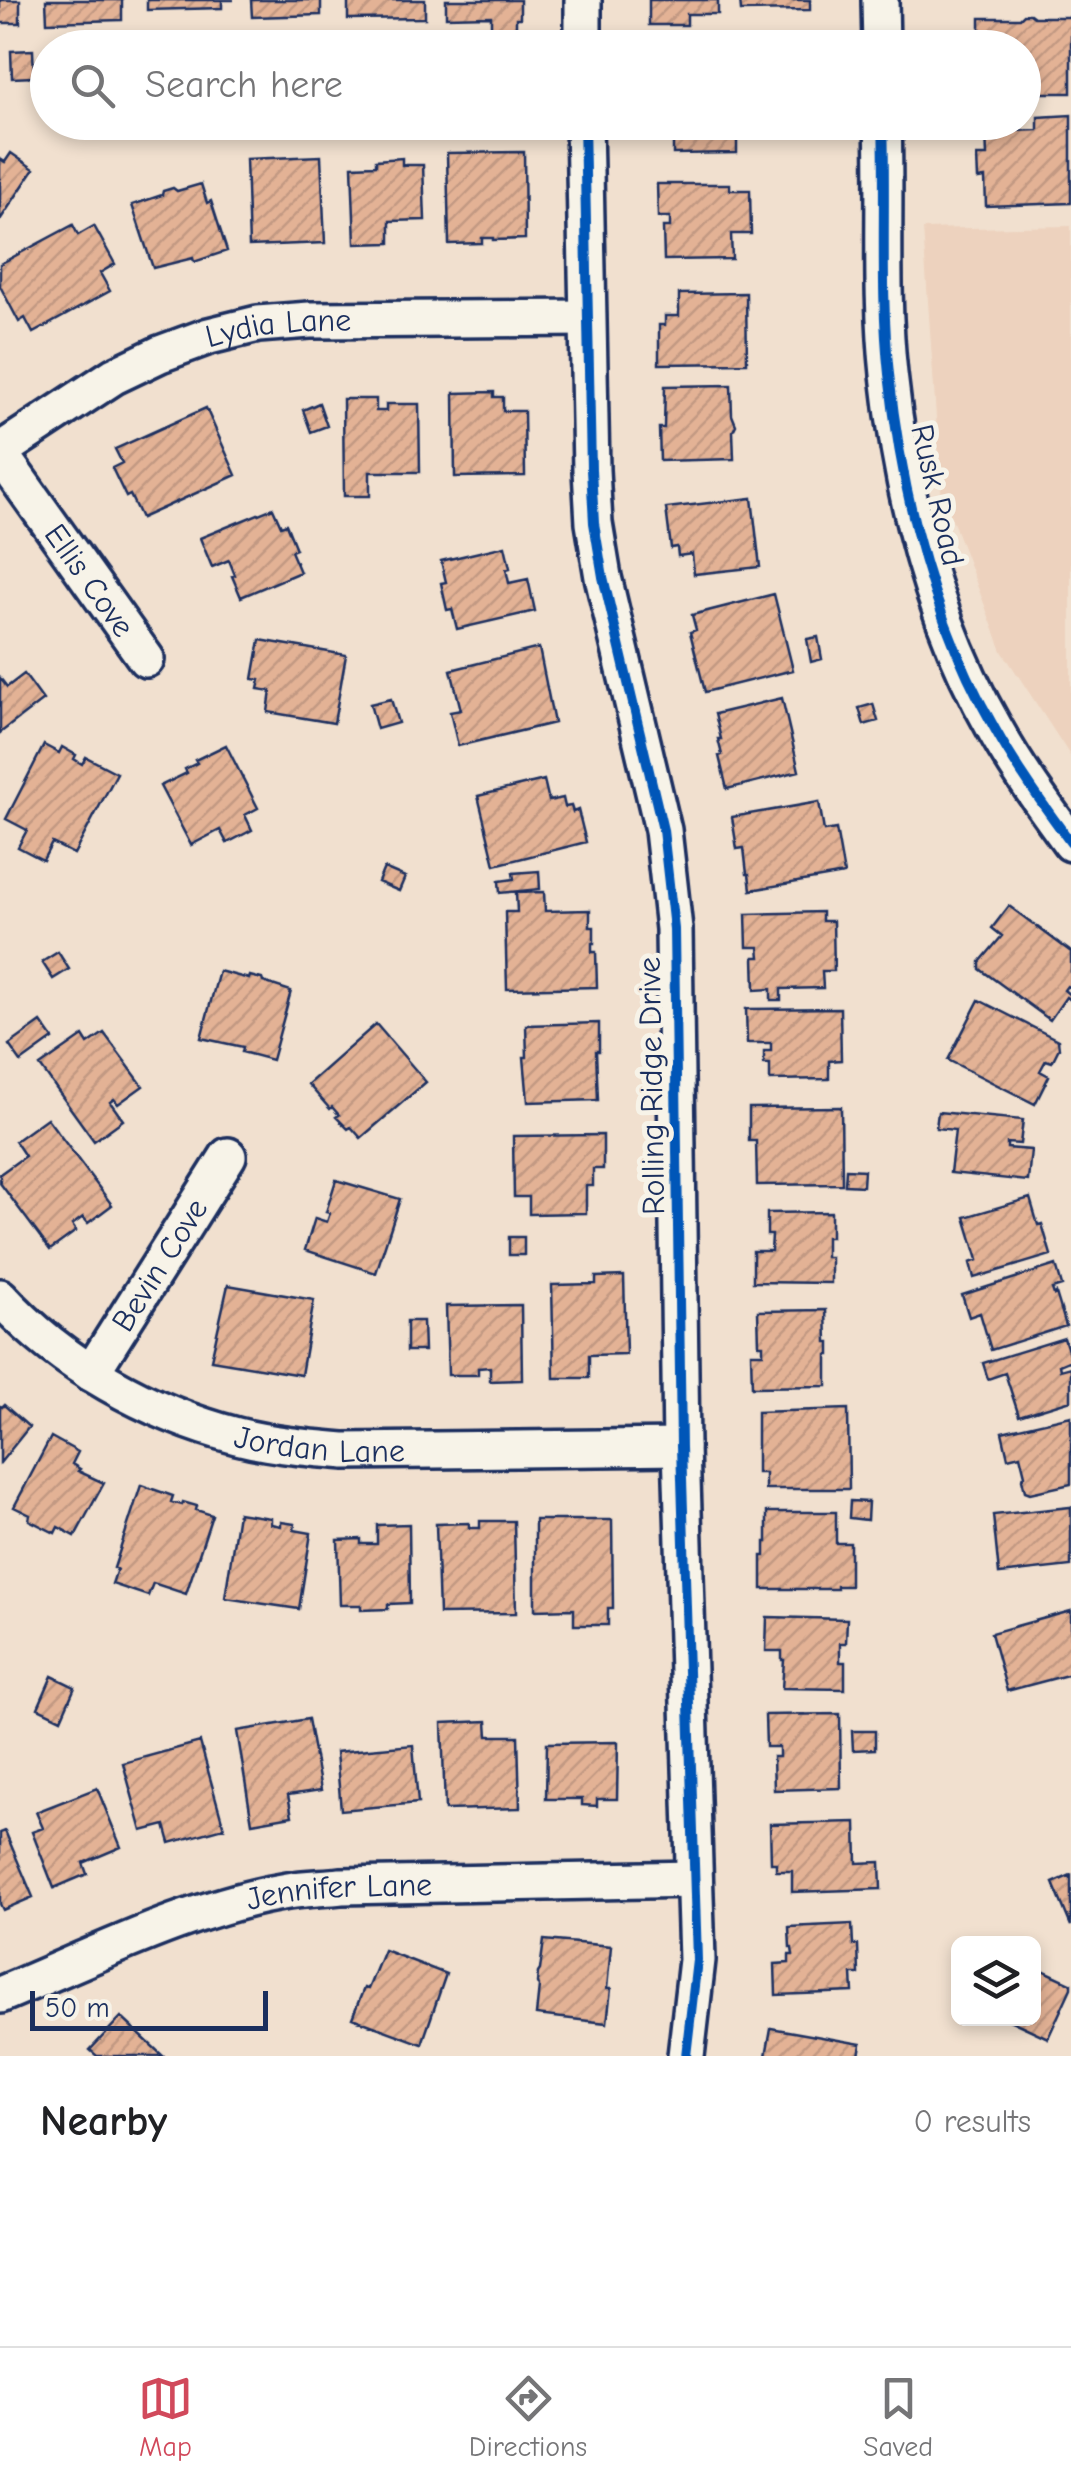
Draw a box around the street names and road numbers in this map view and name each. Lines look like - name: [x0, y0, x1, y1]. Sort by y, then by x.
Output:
- street label: Lydia Lane: [202, 301, 351, 355]
- street label: Rusk Road: [903, 421, 972, 569]
- street label: Ellis Cove: [37, 517, 142, 644]
- street label: Rolling Ridge Drive: [631, 957, 672, 1215]
- street label: Bevin Cove: [104, 1192, 215, 1338]
- street label: Jordan Lane: [231, 1418, 405, 1470]
- street label: Jennifer Lane: [242, 1866, 433, 1918]

